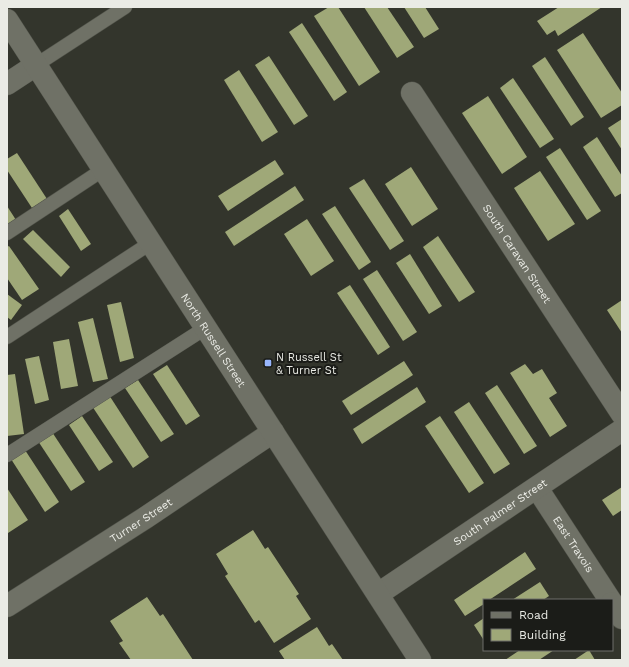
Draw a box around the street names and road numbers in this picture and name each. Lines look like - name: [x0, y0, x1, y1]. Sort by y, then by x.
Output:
- street label: South Caravan Street: [480, 202, 554, 306]
- street label: North Russell Street: [178, 291, 248, 390]
- street label: South Palmer Street: [451, 476, 550, 548]
- street label: Turner Street: [108, 495, 175, 546]
- street label: East Travois: [550, 514, 596, 575]

